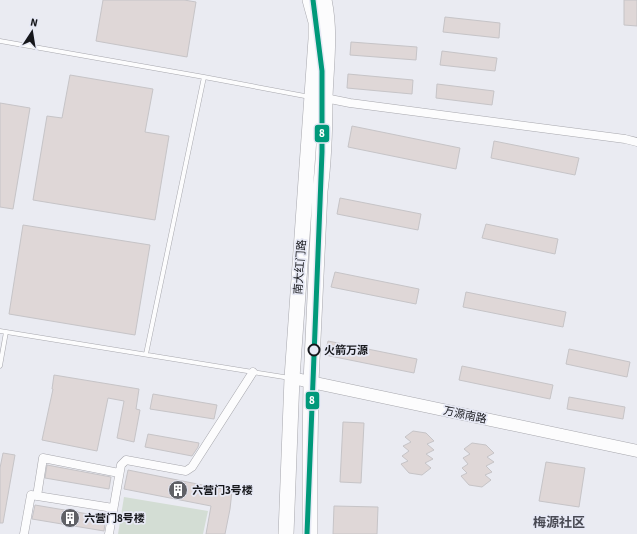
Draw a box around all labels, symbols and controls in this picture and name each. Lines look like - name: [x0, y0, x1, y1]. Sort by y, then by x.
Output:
- north arrow: [12, 12, 52, 52]
- text: N: [29, 15, 39, 31]
- line badge: 8: [314, 124, 330, 143]
- text: 8: [319, 126, 325, 141]
- street label: 南大红门路: [291, 239, 309, 295]
- marker: 火箭万源: [307, 343, 321, 357]
- place label: 火箭万源: [324, 343, 368, 358]
- line badge: 8: [305, 391, 320, 410]
- text: 8: [309, 393, 315, 408]
- street label: 万源南路: [442, 403, 488, 427]
- building icon: 六营门3号楼: [167, 479, 189, 501]
- place label: 六营门3号楼: [192, 483, 253, 498]
- building icon: 六营门8号楼: [59, 507, 81, 529]
- place label: 六营门8号楼: [84, 511, 145, 526]
- district label: 梅源社区: [533, 514, 585, 532]

